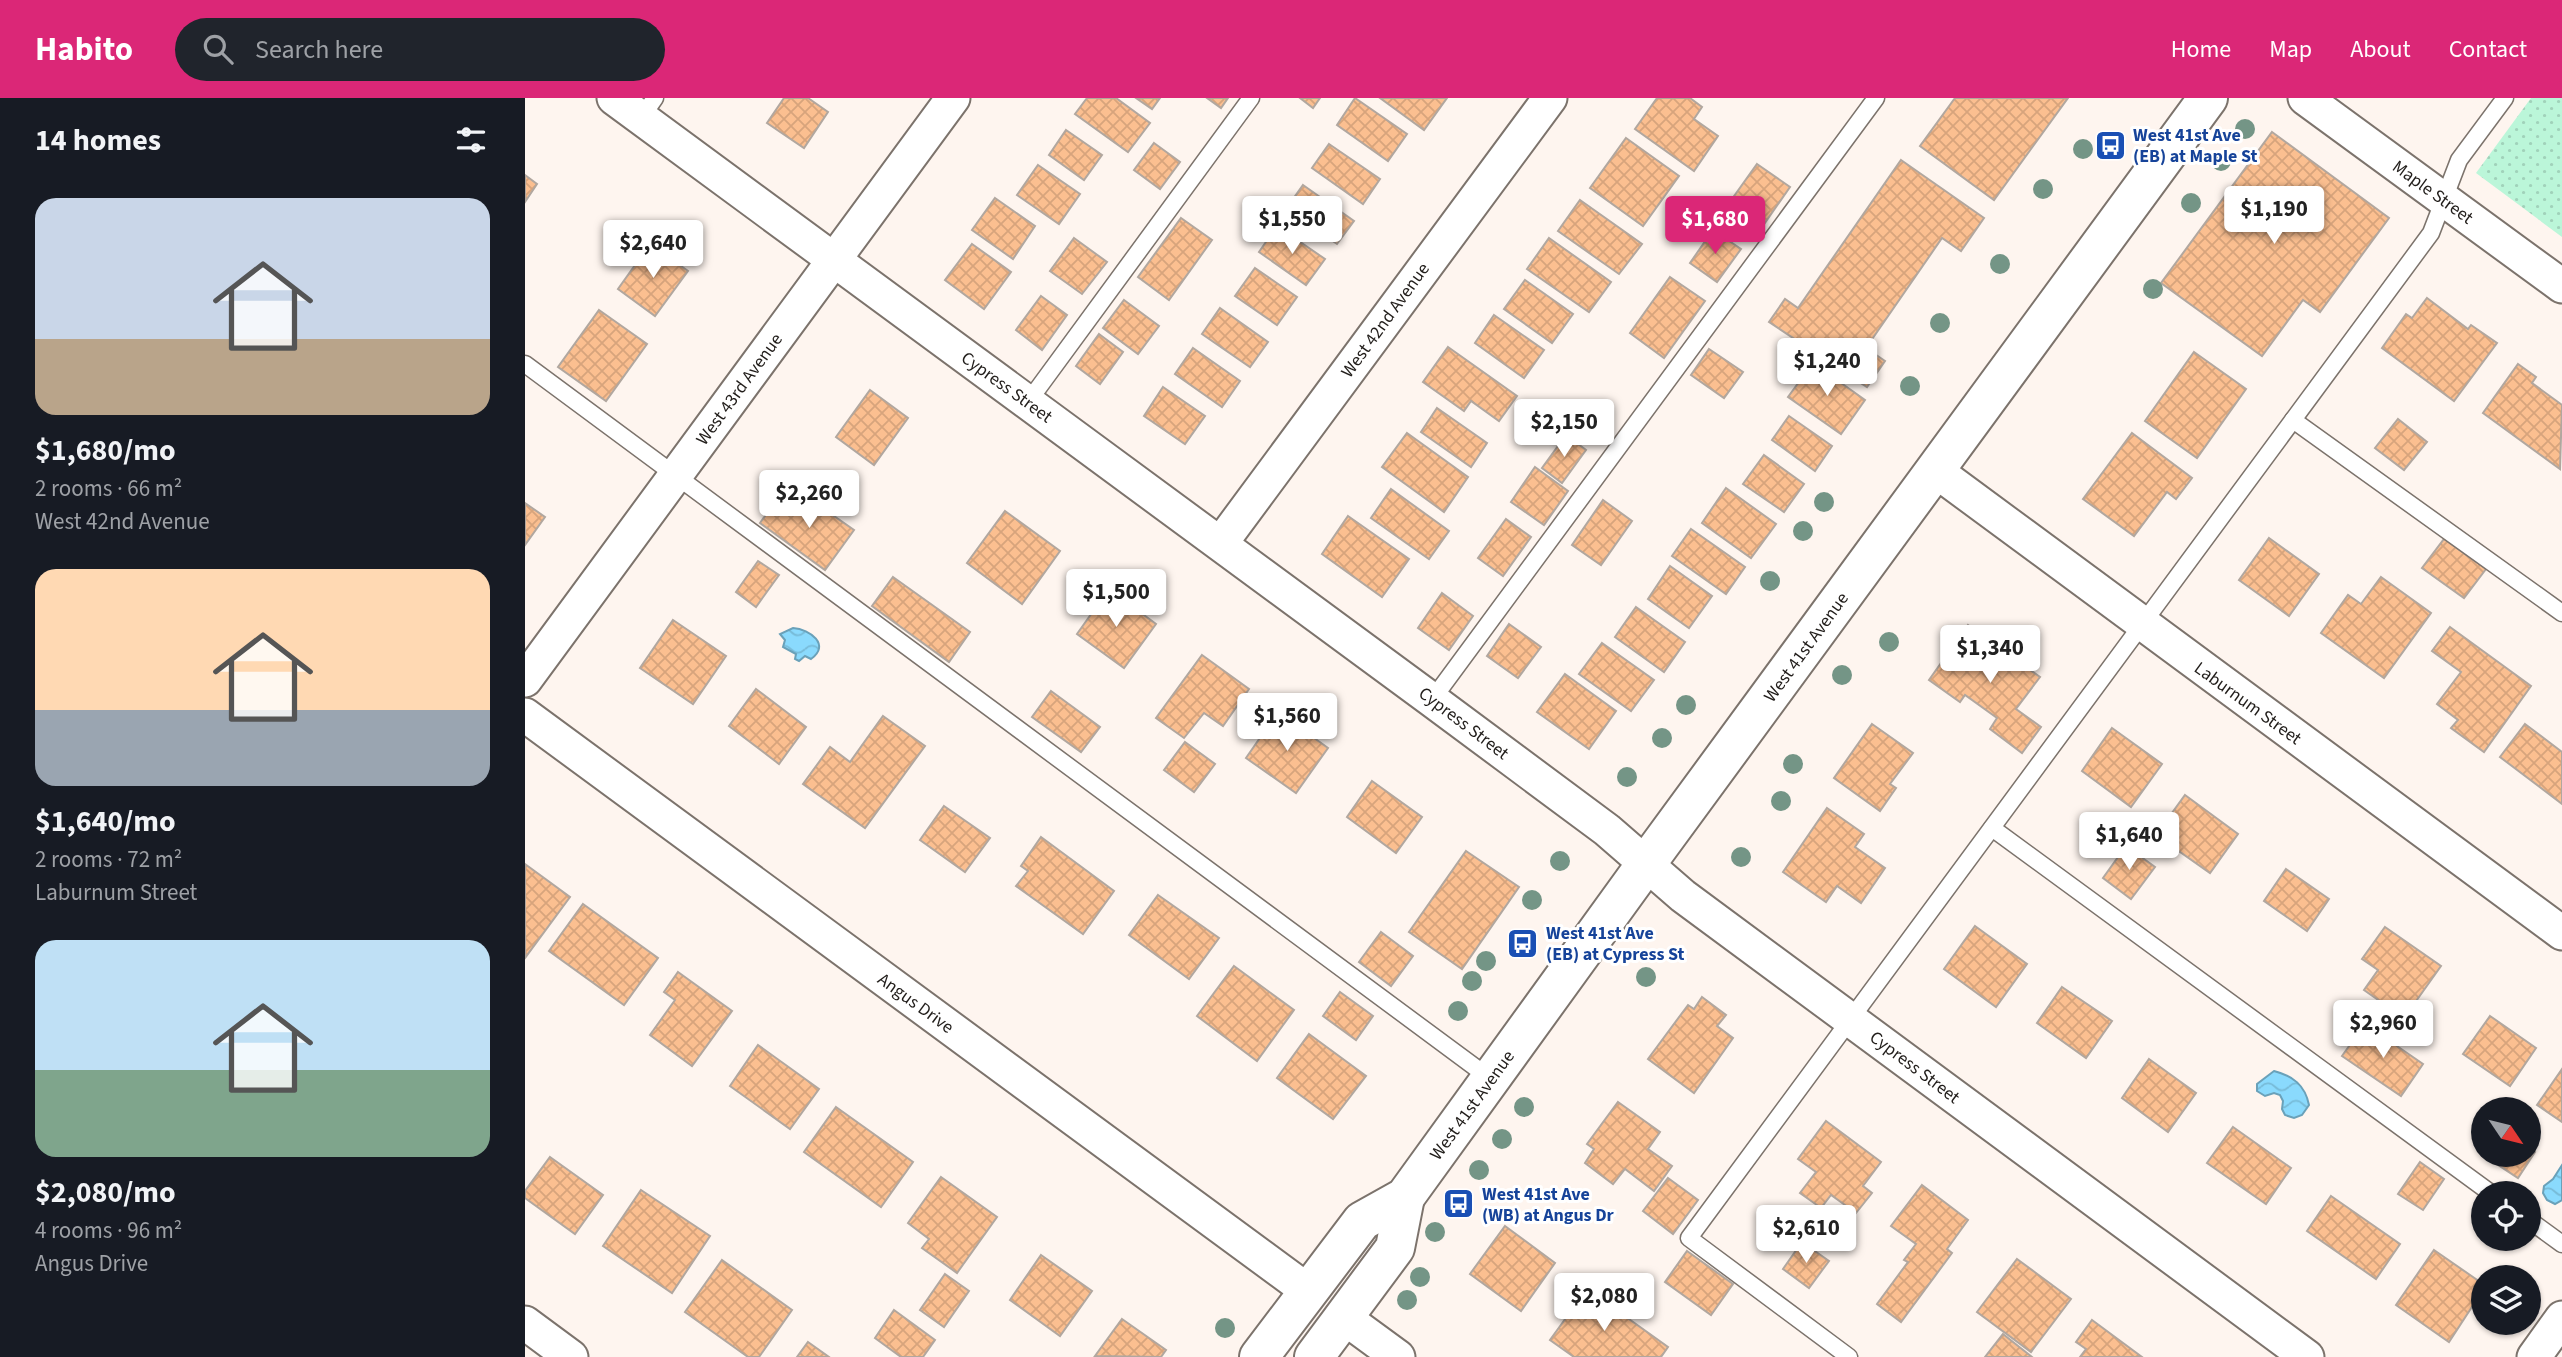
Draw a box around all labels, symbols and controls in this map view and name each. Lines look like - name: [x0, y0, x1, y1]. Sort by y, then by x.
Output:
- search box: [175, 18, 665, 81]
- text: Habito: [35, 26, 133, 73]
- icon: search: [199, 30, 237, 68]
- text: Search here: [255, 31, 383, 68]
- text: Home: [2171, 32, 2231, 67]
- text: Map: [2269, 32, 2312, 67]
- text: About: [2350, 32, 2411, 67]
- text: Contact: [2449, 32, 2527, 67]
- text: 14 homes: [35, 119, 161, 162]
- icon: filters: [452, 121, 490, 159]
- place label: West 41st Ave (EB) at Maple St: [2133, 123, 2257, 169]
- bus stop icon: West 41st Ave (EB) at Maple St: [2093, 128, 2127, 162]
- street label: Maple Street: [2387, 155, 2478, 230]
- pin: $1,190: [2217, 186, 2331, 246]
- text: $1,190: [2240, 192, 2308, 225]
- pin: $1,550: [1235, 197, 1349, 256]
- pin: $1,680: [1658, 197, 1772, 256]
- text: $1,550: [1258, 202, 1326, 235]
- text: $1,680: [1681, 202, 1749, 235]
- pin: $2,640: [596, 220, 710, 280]
- text: $2,640: [619, 226, 687, 259]
- icon: home: [200, 243, 326, 369]
- street label: West 42nd Avenue: [1335, 258, 1436, 383]
- street label: West 43rd Avenue: [690, 328, 789, 450]
- pin: $1,240: [1770, 338, 1884, 398]
- text: $1,240: [1793, 344, 1861, 377]
- street label: Cypress Street: [956, 346, 1057, 429]
- pin: $2,150: [1507, 400, 1621, 459]
- text: $2,150: [1530, 405, 1598, 438]
- text: $1,680/mo: [35, 429, 176, 472]
- pin: $2,260: [752, 470, 866, 530]
- text: 2 rooms · 66 m²: [35, 472, 182, 505]
- text: $2,260: [775, 476, 843, 509]
- text: West 42nd Avenue: [35, 505, 210, 538]
- pin: $1,500: [1059, 570, 1173, 629]
- text: $1,500: [1082, 575, 1150, 608]
- street label: West 41st Avenue: [1758, 587, 1855, 707]
- icon: home: [200, 614, 326, 740]
- pin: $1,340: [1933, 626, 2047, 685]
- text: $1,340: [1956, 631, 2024, 664]
- street label: Laburnum Street: [2189, 656, 2306, 751]
- street label: Cypress Street: [1413, 681, 1514, 766]
- pin: $1,560: [1230, 694, 1344, 753]
- text: $1,560: [1253, 699, 1321, 732]
- text: $1,640/mo: [35, 800, 176, 843]
- pin: $1,640: [2072, 812, 2186, 872]
- text: $1,640: [2095, 818, 2163, 851]
- text: 2 rooms · 72 m²: [35, 843, 182, 876]
- text: Laburnum Street: [35, 876, 197, 909]
- place label: West 41st Ave (EB) at Cypress St: [1546, 921, 1685, 967]
- bus stop icon: West 41st Ave (EB) at Cypress St: [1506, 926, 1540, 960]
- street label: Angus Drive: [873, 967, 959, 1040]
- icon: home: [200, 985, 326, 1111]
- pin: $2,960: [2326, 1000, 2440, 1060]
- text: $2,960: [2349, 1006, 2417, 1039]
- street label: Cypress Street: [1864, 1025, 1965, 1110]
- street label: West 41st Avenue: [1424, 1045, 1521, 1165]
- north arrow: [2471, 1097, 2541, 1167]
- map controls: [2471, 1097, 2541, 1335]
- text: $2,080/mo: [35, 1171, 176, 1214]
- button: locate: [2471, 1181, 2541, 1251]
- place label: West 41st Ave (WB) at Angus Dr: [1482, 1182, 1615, 1228]
- bus stop icon: West 41st Ave (WB) at Angus Dr: [1442, 1187, 1476, 1221]
- pin: $2,610: [1749, 1206, 1863, 1265]
- text: $2,610: [1772, 1211, 1840, 1244]
- text: 4 rooms · 96 m²: [35, 1214, 182, 1247]
- text: Angus Drive: [35, 1247, 148, 1280]
- button: layers: [2471, 1265, 2541, 1335]
- pin: $2,080: [1547, 1274, 1661, 1333]
- text: $2,080: [1570, 1279, 1638, 1312]

